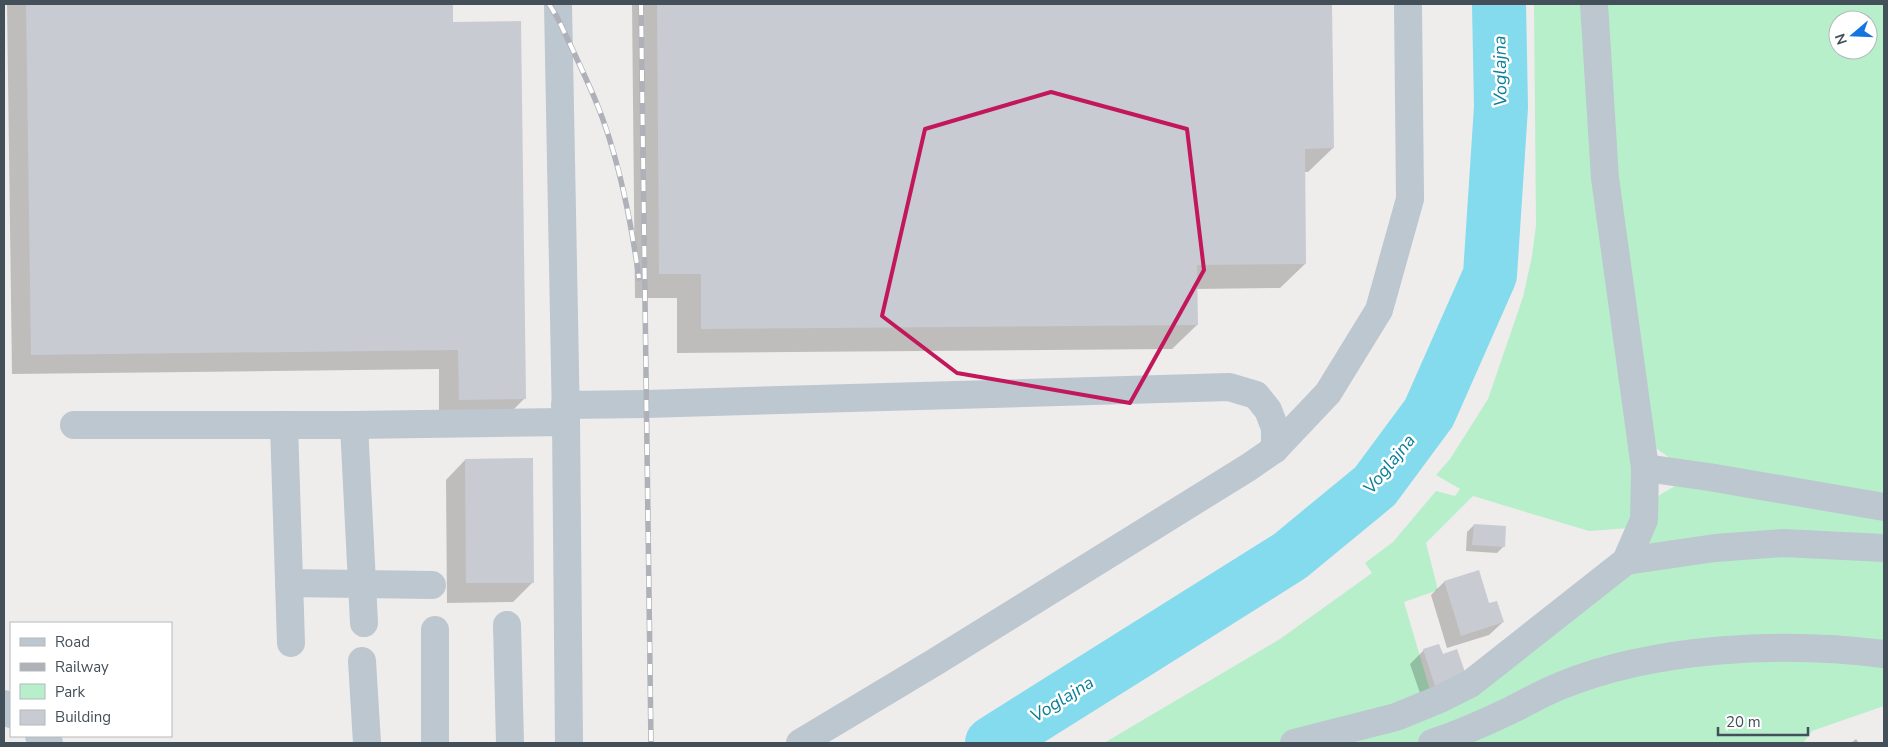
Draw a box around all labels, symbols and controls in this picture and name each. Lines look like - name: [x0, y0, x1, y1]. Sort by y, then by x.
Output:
- north arrow: [1828, 10, 1878, 60]
- text: N: [1830, 31, 1852, 47]
- water label: Voglajna: [1487, 35, 1513, 107]
- water label: Voglajna: [1357, 429, 1421, 499]
- legend: [10, 622, 172, 737]
- text: Road: [55, 632, 90, 652]
- text: Railway: [55, 657, 109, 677]
- water label: Voglajna: [1026, 670, 1098, 728]
- text: Park: [55, 682, 85, 702]
- scale bar: [1718, 704, 1808, 736]
- text: Building: [55, 707, 111, 727]
- text: 20 m: [1726, 712, 1761, 732]

